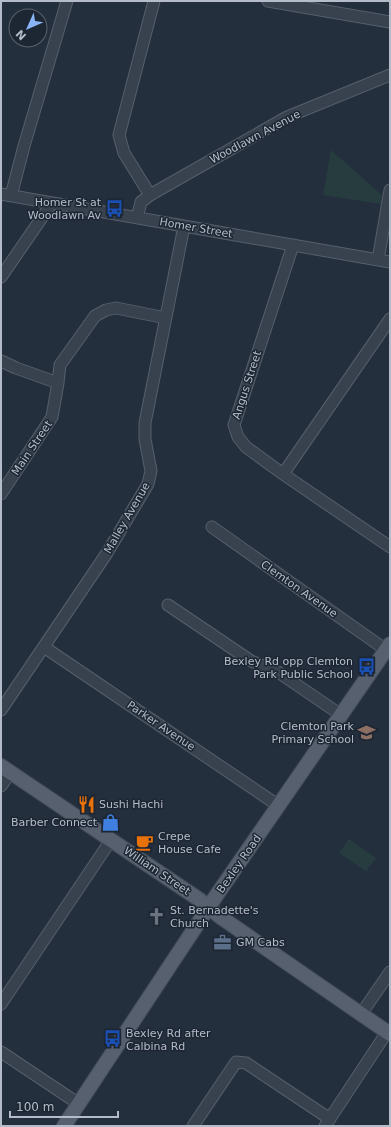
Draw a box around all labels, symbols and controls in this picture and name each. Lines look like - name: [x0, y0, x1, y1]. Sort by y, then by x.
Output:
- north arrow: [8, 8, 48, 48]
- text: N: [13, 27, 29, 43]
- street label: Woodlawn Avenue: [207, 107, 303, 166]
- place label: Homer St at Woodlawn Av: [28, 196, 102, 222]
- bus stop icon: Homer St at Woodlawn Av: [104, 198, 124, 218]
- street label: Homer Street: [158, 215, 234, 241]
- street label: Angus Street: [230, 349, 264, 421]
- street label: Main Street: [9, 418, 55, 478]
- street label: Malley Avenue: [101, 480, 153, 556]
- street label: Clemton Avenue: [258, 558, 340, 620]
- place label: Bexley Rd opp Clemton Park Public School: [224, 655, 353, 681]
- bus stop icon: Bexley Rd opp Clemton Park Public School: [356, 657, 376, 677]
- street label: Parker Avenue: [125, 699, 198, 754]
- place label: Clemton Park Primary School: [271, 720, 355, 746]
- school or university icon: Clemton Park Primary School: [357, 722, 377, 742]
- restaurant icon: Sushi Hachi: [76, 794, 96, 814]
- place label: Sushi Hachi: [99, 798, 163, 811]
- shop icon: Barber Connect: [100, 812, 120, 832]
- place label: Barber Connect: [11, 816, 98, 829]
- place label: Crepe House Cafe: [158, 830, 221, 856]
- cafe icon: Crepe House Cafe: [135, 832, 155, 852]
- street label: Bexley Road: [214, 832, 264, 896]
- street label: William Street: [121, 844, 193, 898]
- place label: St. Bernadette's Church: [170, 904, 259, 930]
- church icon: St. Bernadette's Church: [147, 906, 167, 926]
- office icon: GM Cabs: [213, 932, 233, 952]
- place label: GM Cabs: [236, 936, 285, 949]
- place label: Bexley Rd after Calbina Rd: [126, 1027, 211, 1053]
- bus stop icon: Bexley Rd after Calbina Rd: [103, 1029, 123, 1049]
- scale bar: [10, 1093, 118, 1119]
- text: 100 m: [16, 1100, 54, 1114]

